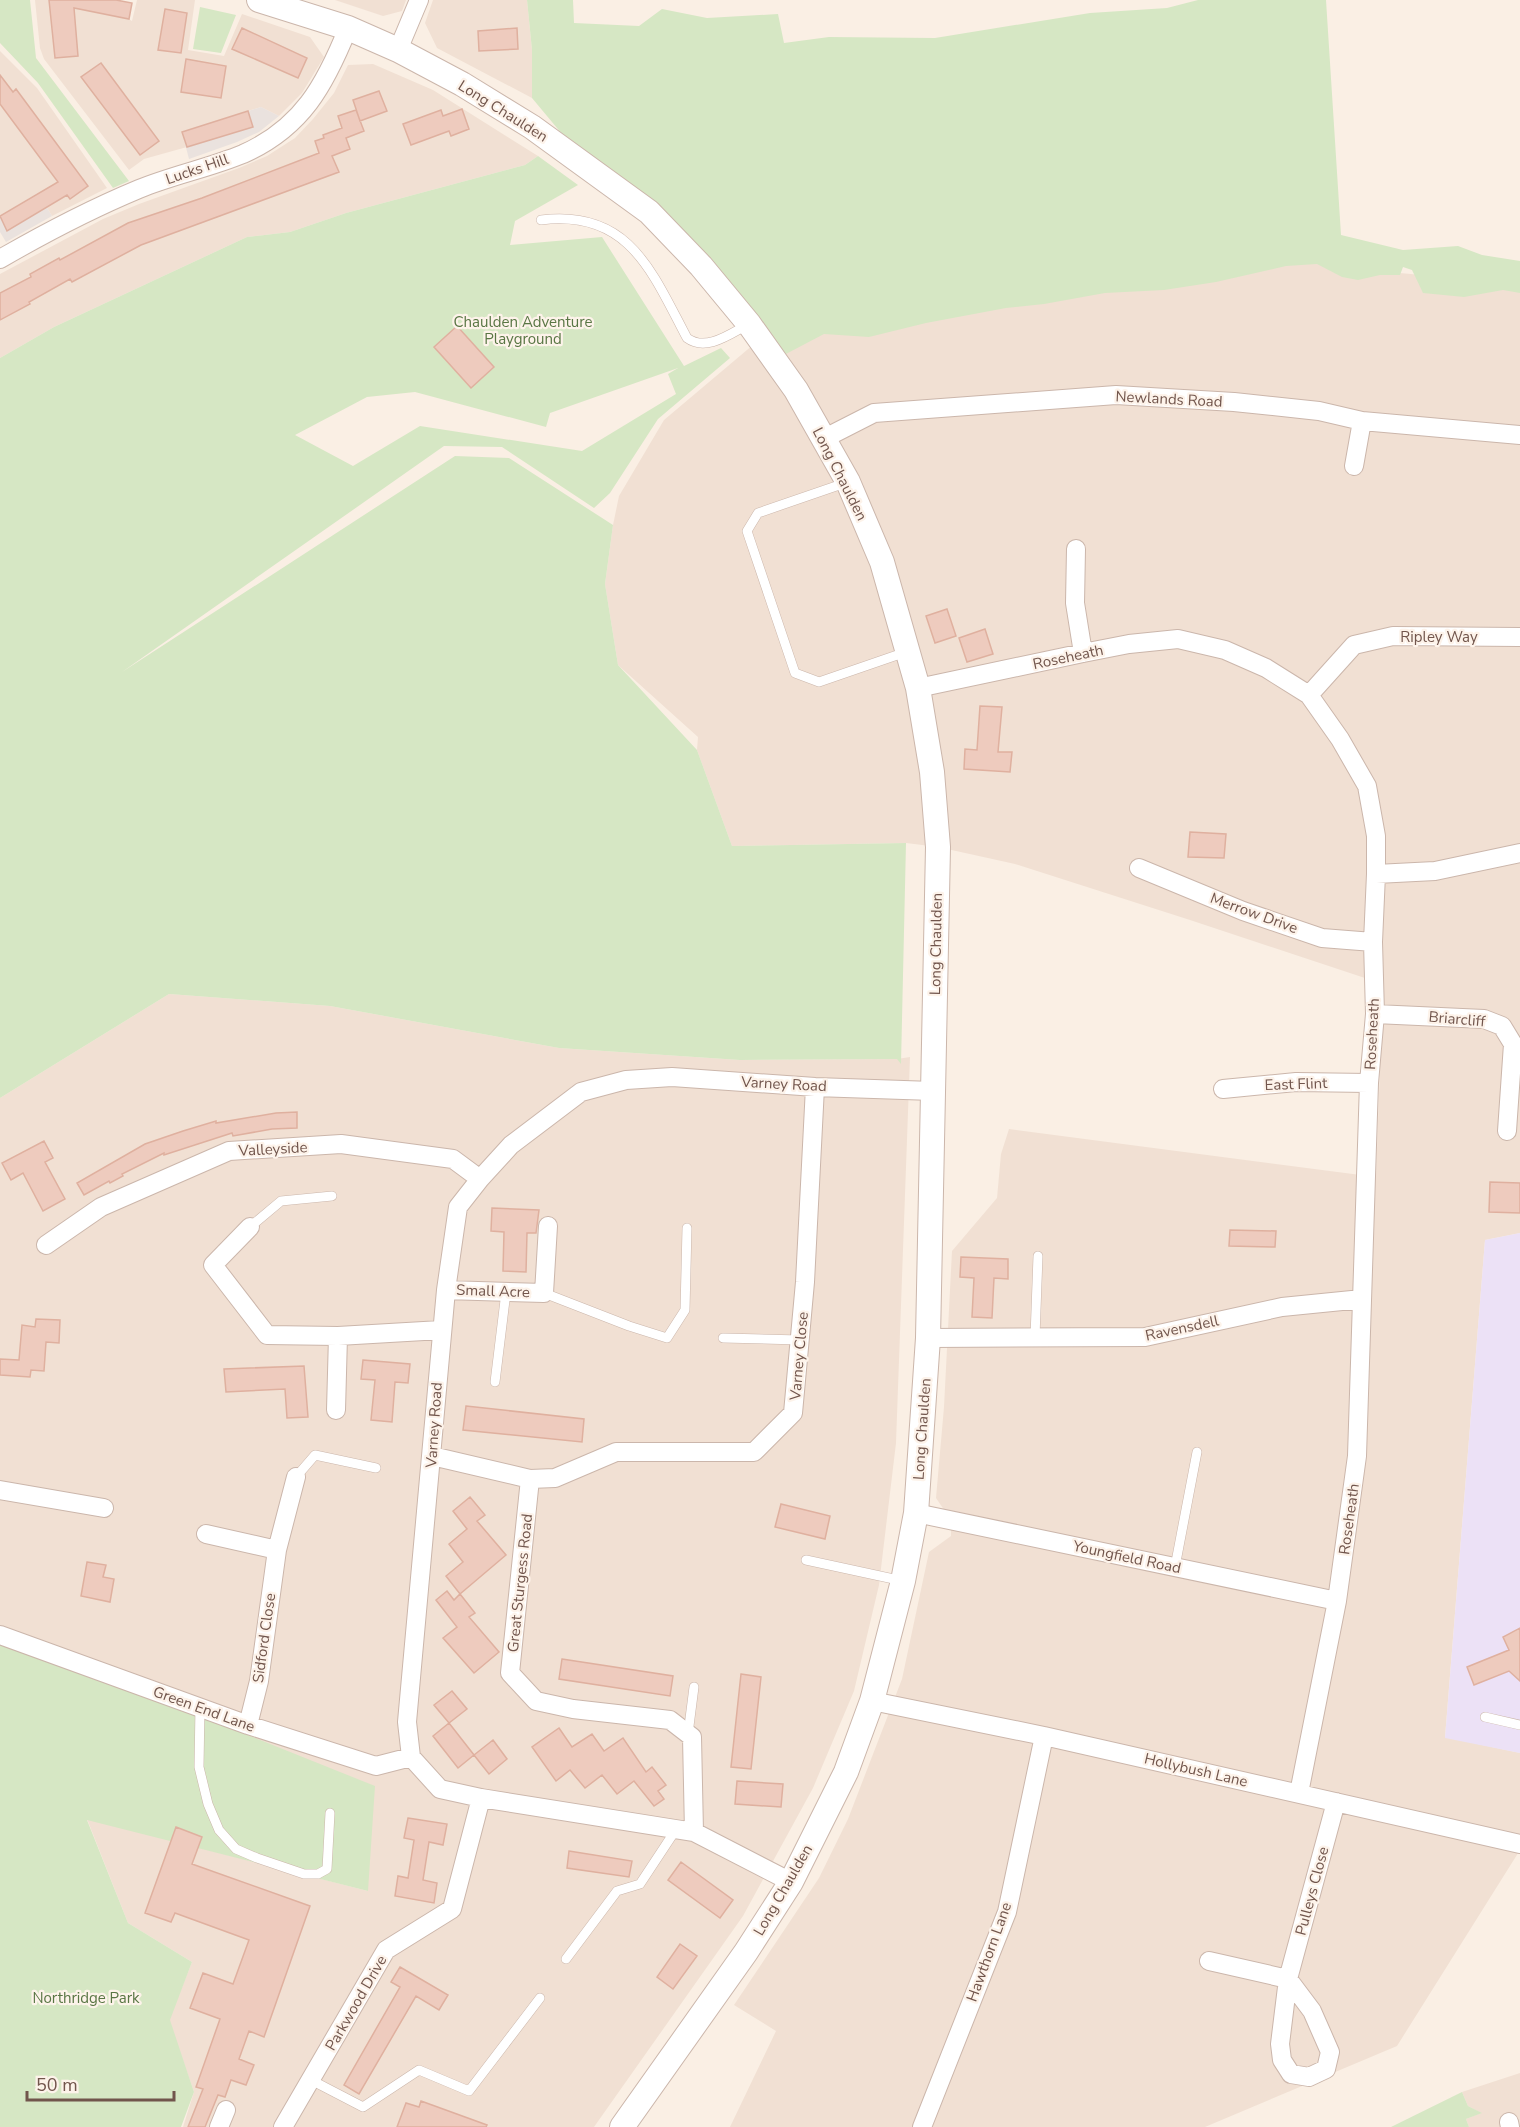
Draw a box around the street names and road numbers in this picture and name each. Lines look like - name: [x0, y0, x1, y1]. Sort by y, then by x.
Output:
- street label: Long Chaulden: [454, 75, 552, 147]
- street label: Lucks Hill: [163, 149, 232, 189]
- street label: Newlands Road: [1115, 386, 1223, 412]
- street label: Long Chaulden: [808, 424, 872, 524]
- street label: Ripley Way: [1400, 627, 1478, 647]
- street label: Roseheath: [1031, 640, 1105, 674]
- street label: Merrow Drive: [1207, 888, 1301, 938]
- street label: Long Chaulden: [925, 893, 947, 995]
- street label: Roseheath: [1360, 998, 1384, 1070]
- street label: Briarcliff: [1428, 1007, 1487, 1032]
- street label: Varney Road: [740, 1072, 827, 1096]
- street label: East Flint: [1264, 1073, 1328, 1095]
- street label: Valleyside: [237, 1137, 308, 1161]
- street label: Small Acre: [456, 1280, 530, 1302]
- street label: Ravensdell: [1143, 1310, 1221, 1346]
- street label: Varney Close: [785, 1311, 813, 1402]
- street label: Long Chaulden: [908, 1377, 936, 1481]
- street label: Varney Road: [421, 1382, 447, 1469]
- street label: Roseheath: [1334, 1482, 1364, 1556]
- street label: Great Sturgess Road: [503, 1513, 537, 1653]
- street label: Youngfield Road: [1070, 1536, 1183, 1578]
- street label: Sidford Close: [248, 1592, 280, 1684]
- street label: Green End Lane: [150, 1681, 258, 1737]
- street label: Hollybush Lane: [1142, 1748, 1250, 1792]
- street label: Long Chaulden: [749, 1841, 817, 1939]
- street label: Pulleys Close: [1291, 1844, 1333, 1938]
- street label: Hawthorn Lane: [962, 1899, 1016, 2005]
- street label: Parkwood Drive: [321, 1952, 391, 2054]

